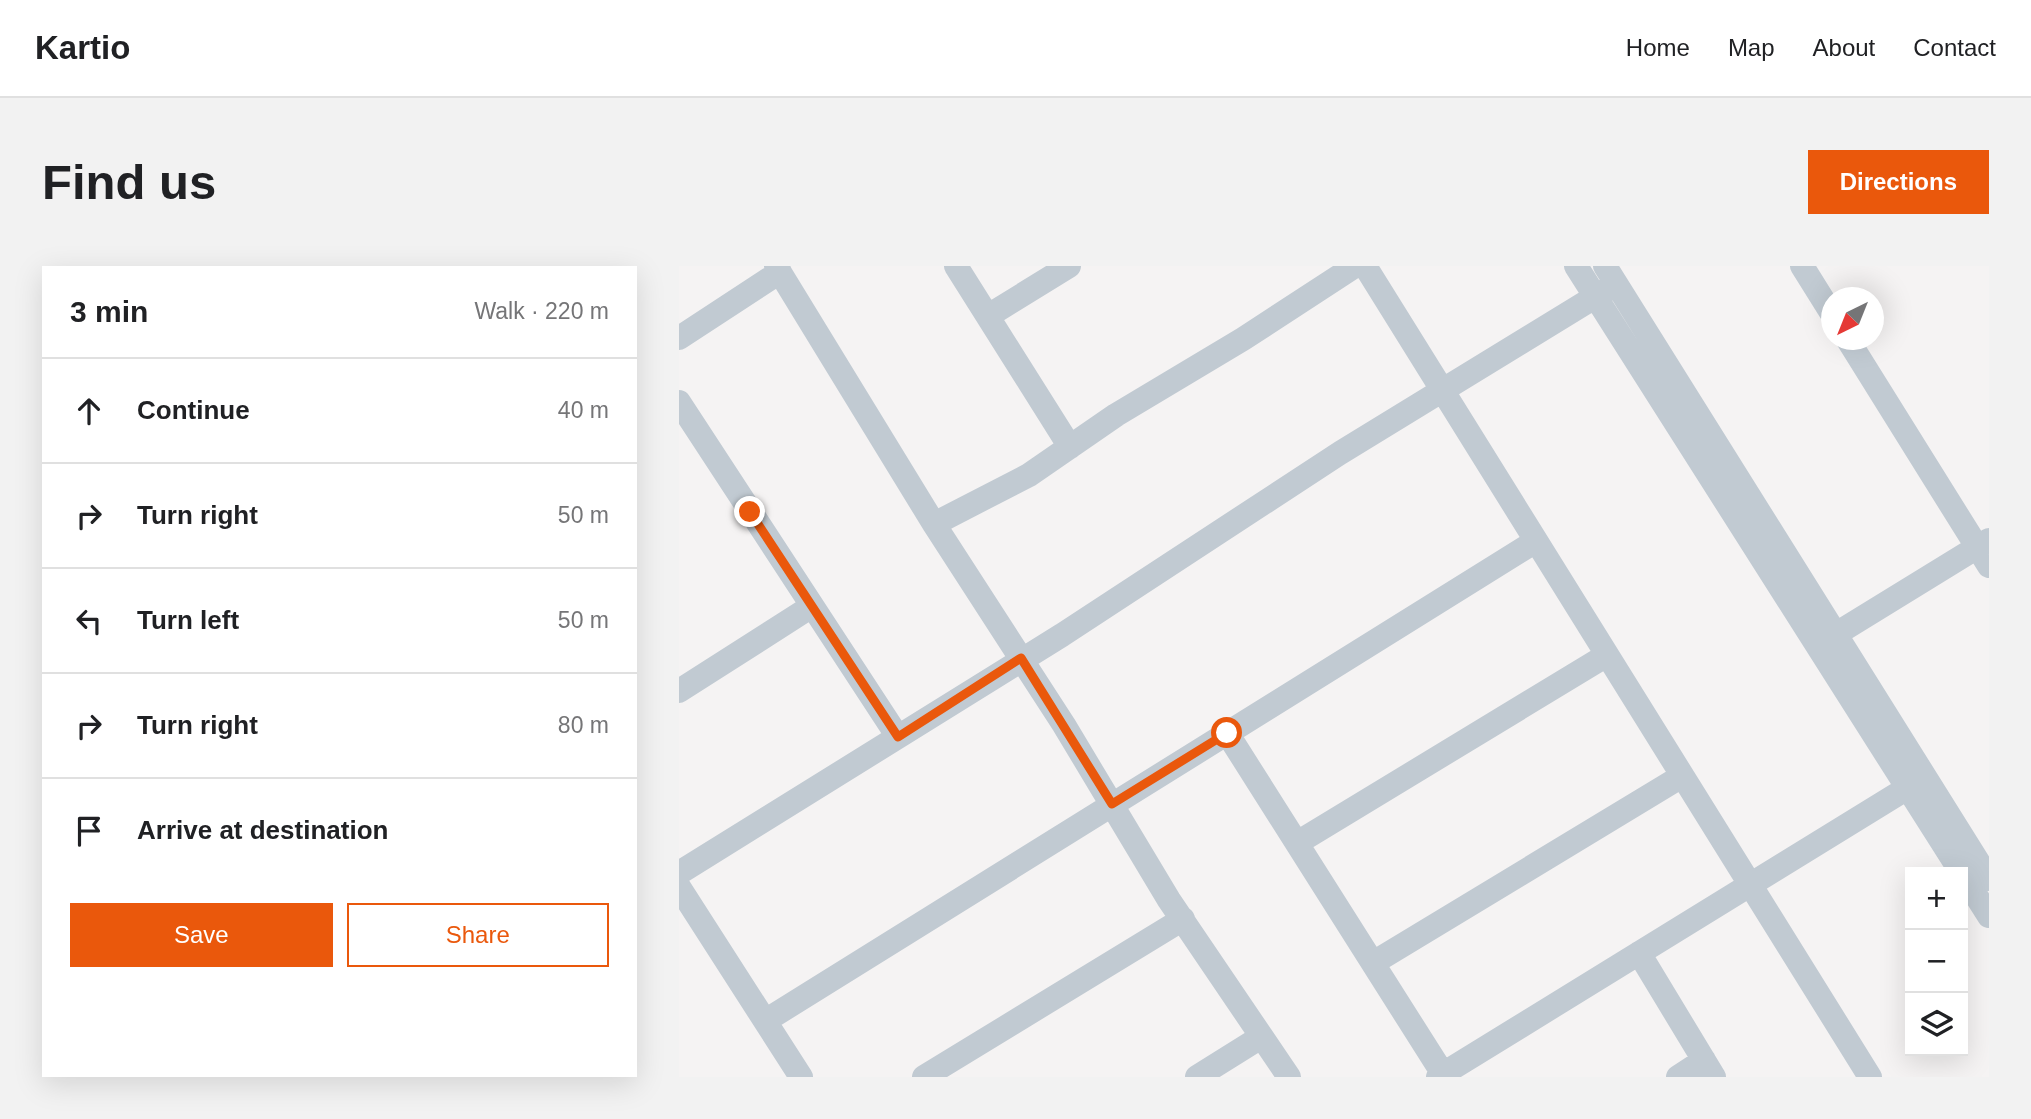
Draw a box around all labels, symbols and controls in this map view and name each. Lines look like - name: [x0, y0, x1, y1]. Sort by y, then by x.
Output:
- text: Kartio: [35, 29, 130, 66]
- text: Home: [1626, 34, 1690, 61]
- text: Map: [1728, 34, 1775, 61]
- text: About: [1813, 34, 1875, 61]
- text: Contact: [1913, 34, 1996, 61]
- button: Directions: [1808, 150, 1989, 214]
- text: Find us: [42, 155, 216, 209]
- north arrow: [1821, 287, 1884, 350]
- text: 3 min: [70, 295, 148, 328]
- text: Walk · 220 m: [474, 298, 609, 324]
- icon: ahead: [70, 392, 108, 430]
- text: Continue: [137, 395, 250, 425]
- text: 40 m: [558, 397, 609, 423]
- route end: [734, 496, 765, 527]
- icon: right: [70, 497, 108, 535]
- text: Turn right: [137, 500, 258, 530]
- text: 50 m: [558, 502, 609, 528]
- icon: left: [70, 602, 108, 640]
- text: Turn left: [137, 605, 239, 635]
- text: 50 m: [558, 607, 609, 633]
- icon: right: [70, 707, 108, 745]
- text: Turn right: [137, 710, 258, 740]
- text: 80 m: [558, 712, 609, 738]
- route start: [1211, 717, 1242, 748]
- icon: arrive: [70, 812, 108, 850]
- text: Arrive at destination: [137, 815, 388, 845]
- map controls: [1905, 867, 1968, 1056]
- button: +: [1905, 867, 1968, 930]
- button: Save: [70, 903, 333, 967]
- button: Share: [347, 903, 609, 967]
- button: −: [1905, 930, 1968, 993]
- button: layers: [1905, 993, 1968, 1056]

